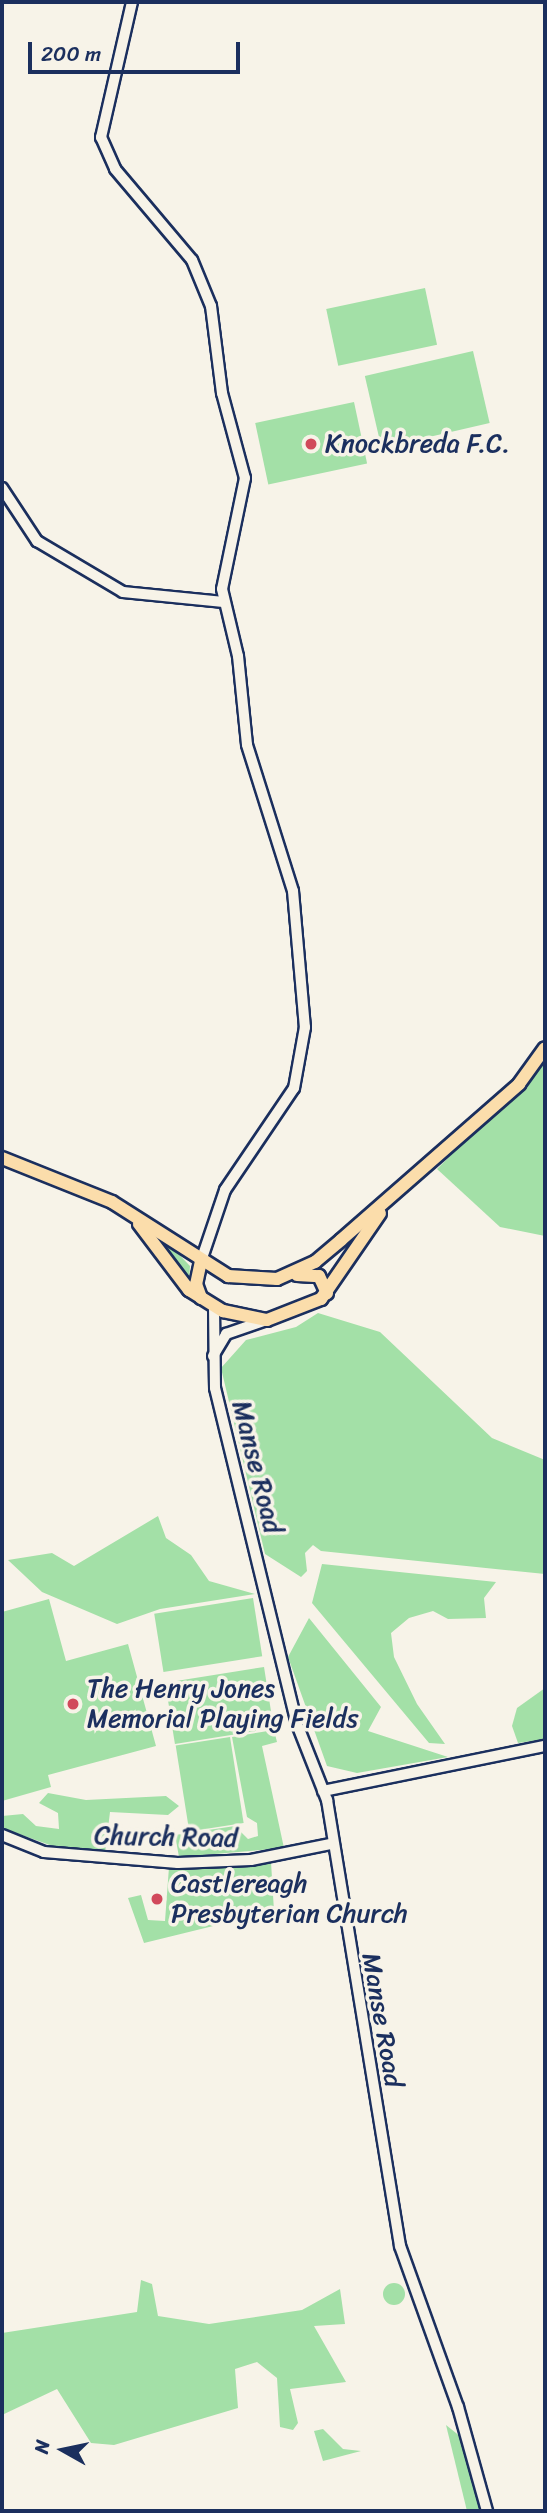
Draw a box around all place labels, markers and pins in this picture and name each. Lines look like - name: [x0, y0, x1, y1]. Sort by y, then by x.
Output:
- place label: Knockbreda F.C.: [325, 428, 510, 460]
- marker: Knockbreda F.C.: [303, 436, 319, 452]
- place label: The Henry Jones Memorial Playing Fields: [87, 1673, 357, 1734]
- marker: The Henry Jones Memorial Playing Fields: [65, 1696, 81, 1712]
- place label: Castlereagh Presbyterian Church: [171, 1868, 408, 1930]
- marker: Castlereagh Presbyterian Church: [149, 1891, 165, 1907]

